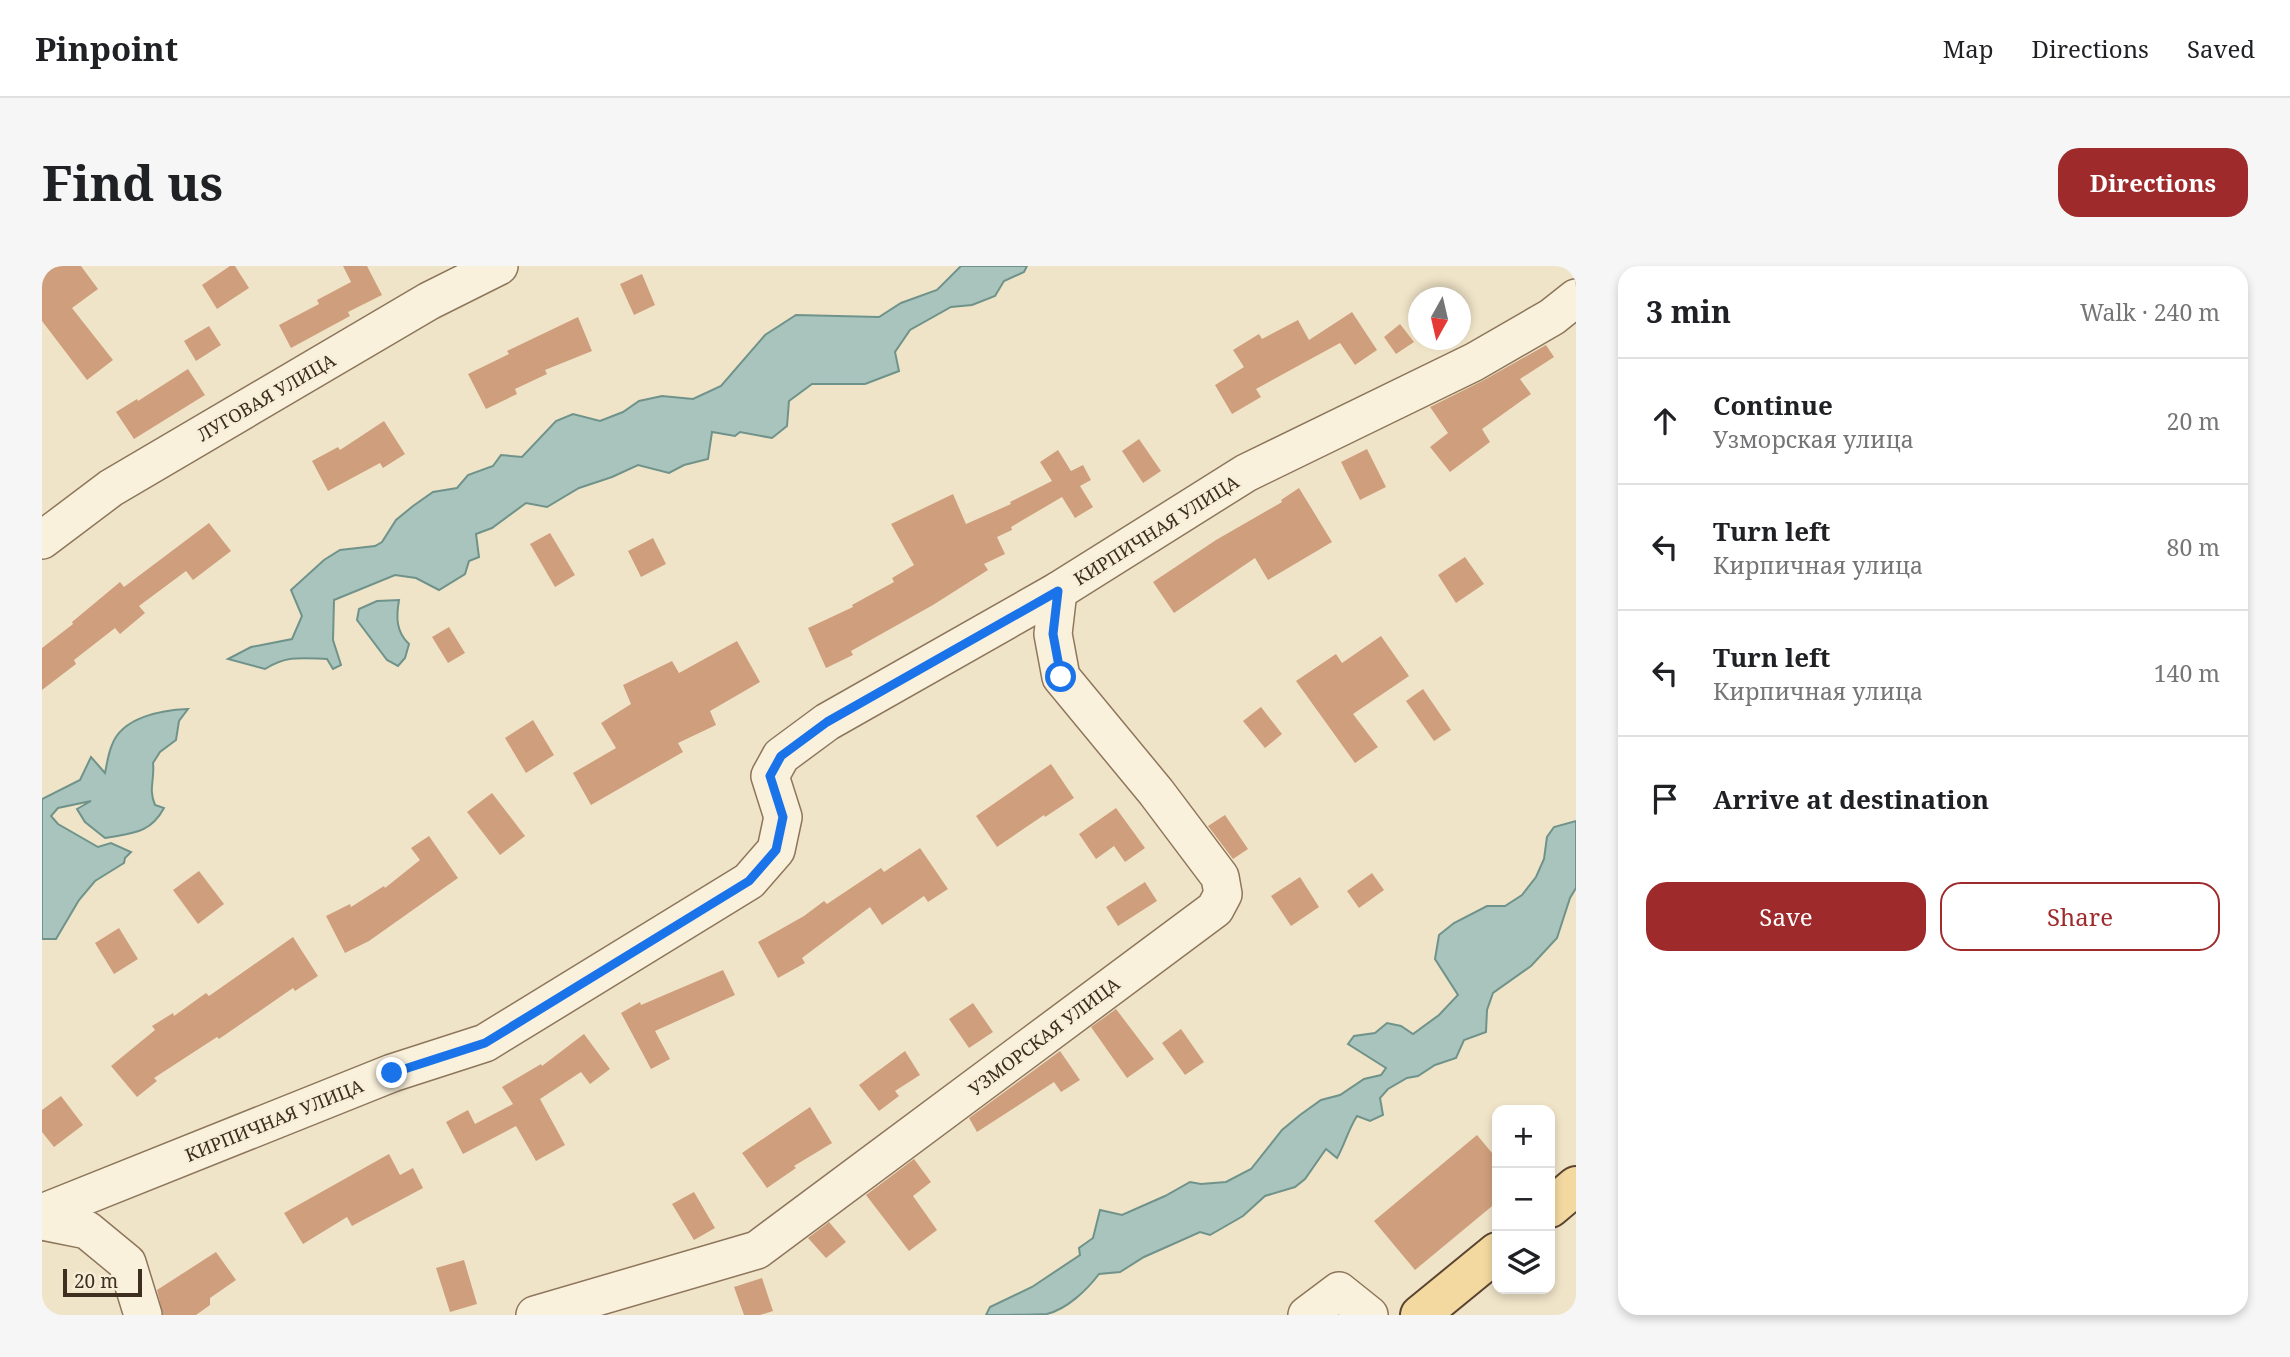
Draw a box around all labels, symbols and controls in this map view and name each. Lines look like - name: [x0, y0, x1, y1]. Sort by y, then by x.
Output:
- text: Pinpoint: [35, 26, 178, 71]
- text: Map: [1943, 32, 1994, 65]
- text: Directions: [2032, 32, 2149, 65]
- text: Saved: [2187, 32, 2255, 65]
- button: Directions: [2058, 148, 2248, 217]
- text: Find us: [42, 149, 223, 215]
- north arrow: [1408, 287, 1471, 350]
- text: 3 min: [1646, 291, 1731, 332]
- text: Walk · 240 m: [2080, 296, 2220, 328]
- street label: ЛУГОВАЯ УЛИЦА: [193, 348, 340, 446]
- text: Continue: [1713, 387, 1833, 423]
- icon: ahead: [1646, 402, 1684, 440]
- text: 20 m: [2167, 405, 2220, 437]
- text: Узморская улица: [1713, 423, 1914, 455]
- street label: КИРПИЧНАЯ УЛИЦА: [1069, 469, 1243, 591]
- text: Turn left: [1713, 513, 1830, 549]
- icon: left: [1646, 528, 1684, 566]
- text: 80 m: [2167, 531, 2220, 563]
- text: Кирпичная улица: [1713, 549, 1923, 581]
- text: Turn left: [1713, 639, 1830, 675]
- icon: left: [1646, 654, 1684, 692]
- text: 140 m: [2154, 657, 2220, 689]
- route start: [1045, 661, 1076, 692]
- text: Кирпичная улица: [1713, 675, 1923, 707]
- icon: arrive: [1646, 780, 1684, 818]
- text: Arrive at destination: [1713, 781, 1989, 817]
- button: Save: [1646, 882, 1926, 951]
- button: Share: [1940, 882, 2220, 951]
- street label: УЗМОРСКАЯ УЛИЦА: [964, 971, 1125, 1101]
- route end: [376, 1057, 407, 1088]
- street label: КИРПИЧНАЯ УЛИЦА: [181, 1073, 367, 1167]
- map controls: [1492, 1105, 1555, 1294]
- button: +: [1492, 1105, 1555, 1168]
- button: −: [1492, 1168, 1555, 1231]
- button: layers: [1492, 1231, 1555, 1294]
- scale bar: [63, 1266, 142, 1298]
- text: 20 m: [74, 1268, 118, 1294]

